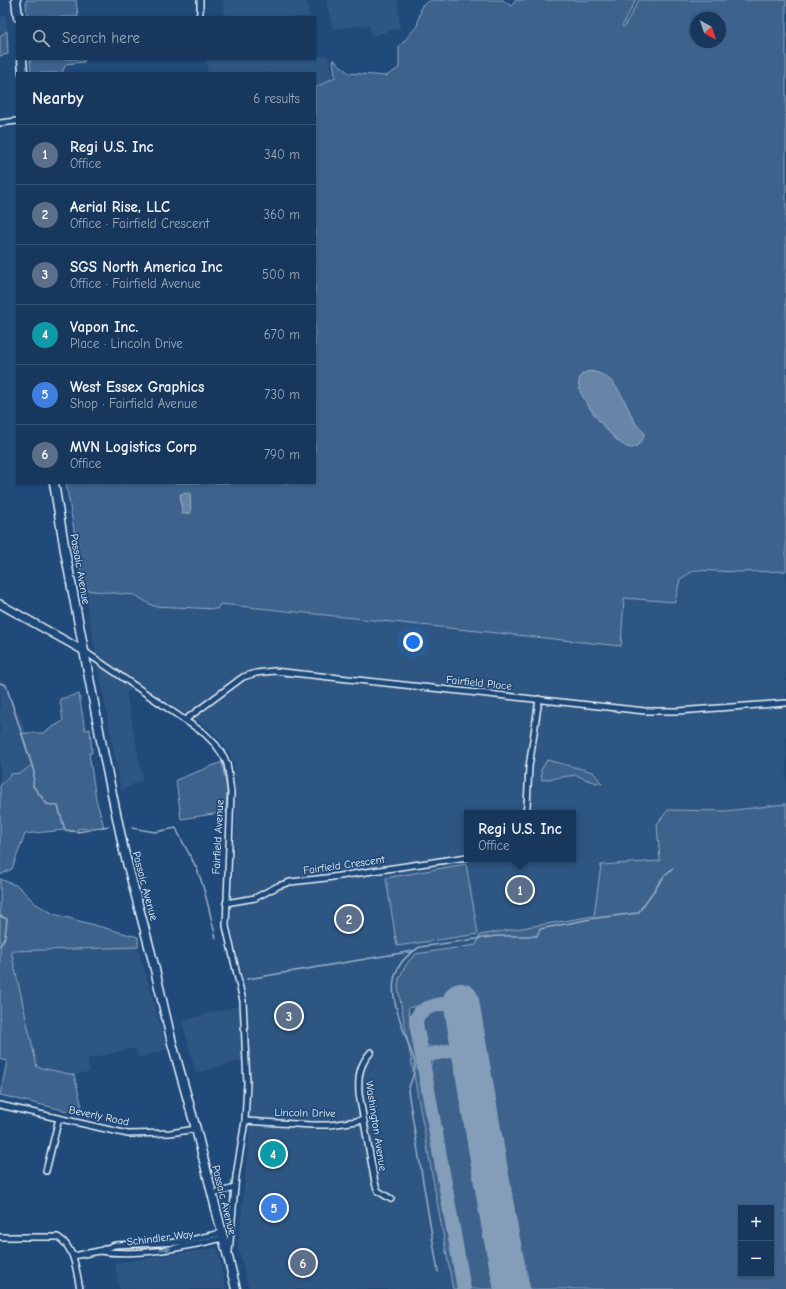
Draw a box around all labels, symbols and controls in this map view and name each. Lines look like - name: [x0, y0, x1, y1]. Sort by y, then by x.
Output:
- north arrow: [690, 12, 726, 48]
- search box: [16, 16, 316, 60]
- icon: search: [30, 27, 52, 49]
- text: Search here: [62, 29, 140, 47]
- text: Nearby: [32, 89, 83, 108]
- text: 6 results: [253, 91, 300, 106]
- text: Regi U.S. Inc: [70, 138, 154, 156]
- text: 1: [42, 147, 48, 162]
- text: 340 m: [264, 147, 300, 162]
- text: Office: [70, 156, 101, 171]
- text: Aerial Rise, LLC: [70, 198, 170, 216]
- text: 2: [42, 207, 48, 222]
- text: 360 m: [263, 207, 300, 222]
- text: Office · Fairfield Crescent: [70, 216, 210, 231]
- text: SGS North America Inc: [70, 258, 223, 276]
- text: 3: [42, 267, 48, 282]
- text: 500 m: [262, 267, 300, 282]
- text: Office · Fairfield Avenue: [70, 276, 201, 291]
- text: Vapon Inc.: [70, 318, 138, 336]
- text: 4: [42, 327, 48, 342]
- text: 670 m: [264, 327, 300, 342]
- text: Place · Lincoln Drive: [70, 336, 183, 351]
- text: West Essex Graphics: [70, 378, 204, 396]
- text: 5: [42, 387, 48, 402]
- text: 730 m: [264, 387, 300, 402]
- text: Shop · Fairfield Avenue: [70, 396, 197, 411]
- text: MVN Logistics Corp: [70, 438, 197, 456]
- text: 6: [42, 447, 48, 462]
- text: 790 m: [264, 447, 300, 462]
- text: Office: [70, 456, 101, 471]
- street label: Passaic Avenue: [67, 533, 93, 606]
- your location: [403, 632, 423, 652]
- street label: Fairfield Place: [445, 673, 513, 693]
- street label: Fairfield Avenue: [210, 799, 226, 875]
- popup: [464, 810, 576, 862]
- text: Regi U.S. Inc: [478, 820, 562, 838]
- text: Office: [478, 838, 510, 853]
- street label: Passaic Avenue: [130, 850, 161, 923]
- street label: Fairfield Crescent: [302, 853, 386, 877]
- pin: 1: [507, 875, 533, 905]
- pin: 2: [336, 904, 362, 934]
- pin: 3: [276, 1001, 302, 1031]
- street label: Washington Avenue: [362, 1080, 390, 1173]
- street label: Beverly Road: [68, 1103, 131, 1129]
- street label: Lincoln Drive: [274, 1106, 336, 1120]
- pin: 4: [260, 1139, 286, 1169]
- street label: Passaic Avenue: [209, 1164, 239, 1237]
- pin: 5: [261, 1193, 287, 1223]
- map controls: [738, 1205, 774, 1277]
- button: +: [738, 1205, 774, 1241]
- street label: Schindler Way: [126, 1227, 194, 1249]
- button: −: [738, 1241, 774, 1277]
- one-way arrow: [159, 1246, 171, 1253]
- pin: 6: [290, 1248, 316, 1278]

